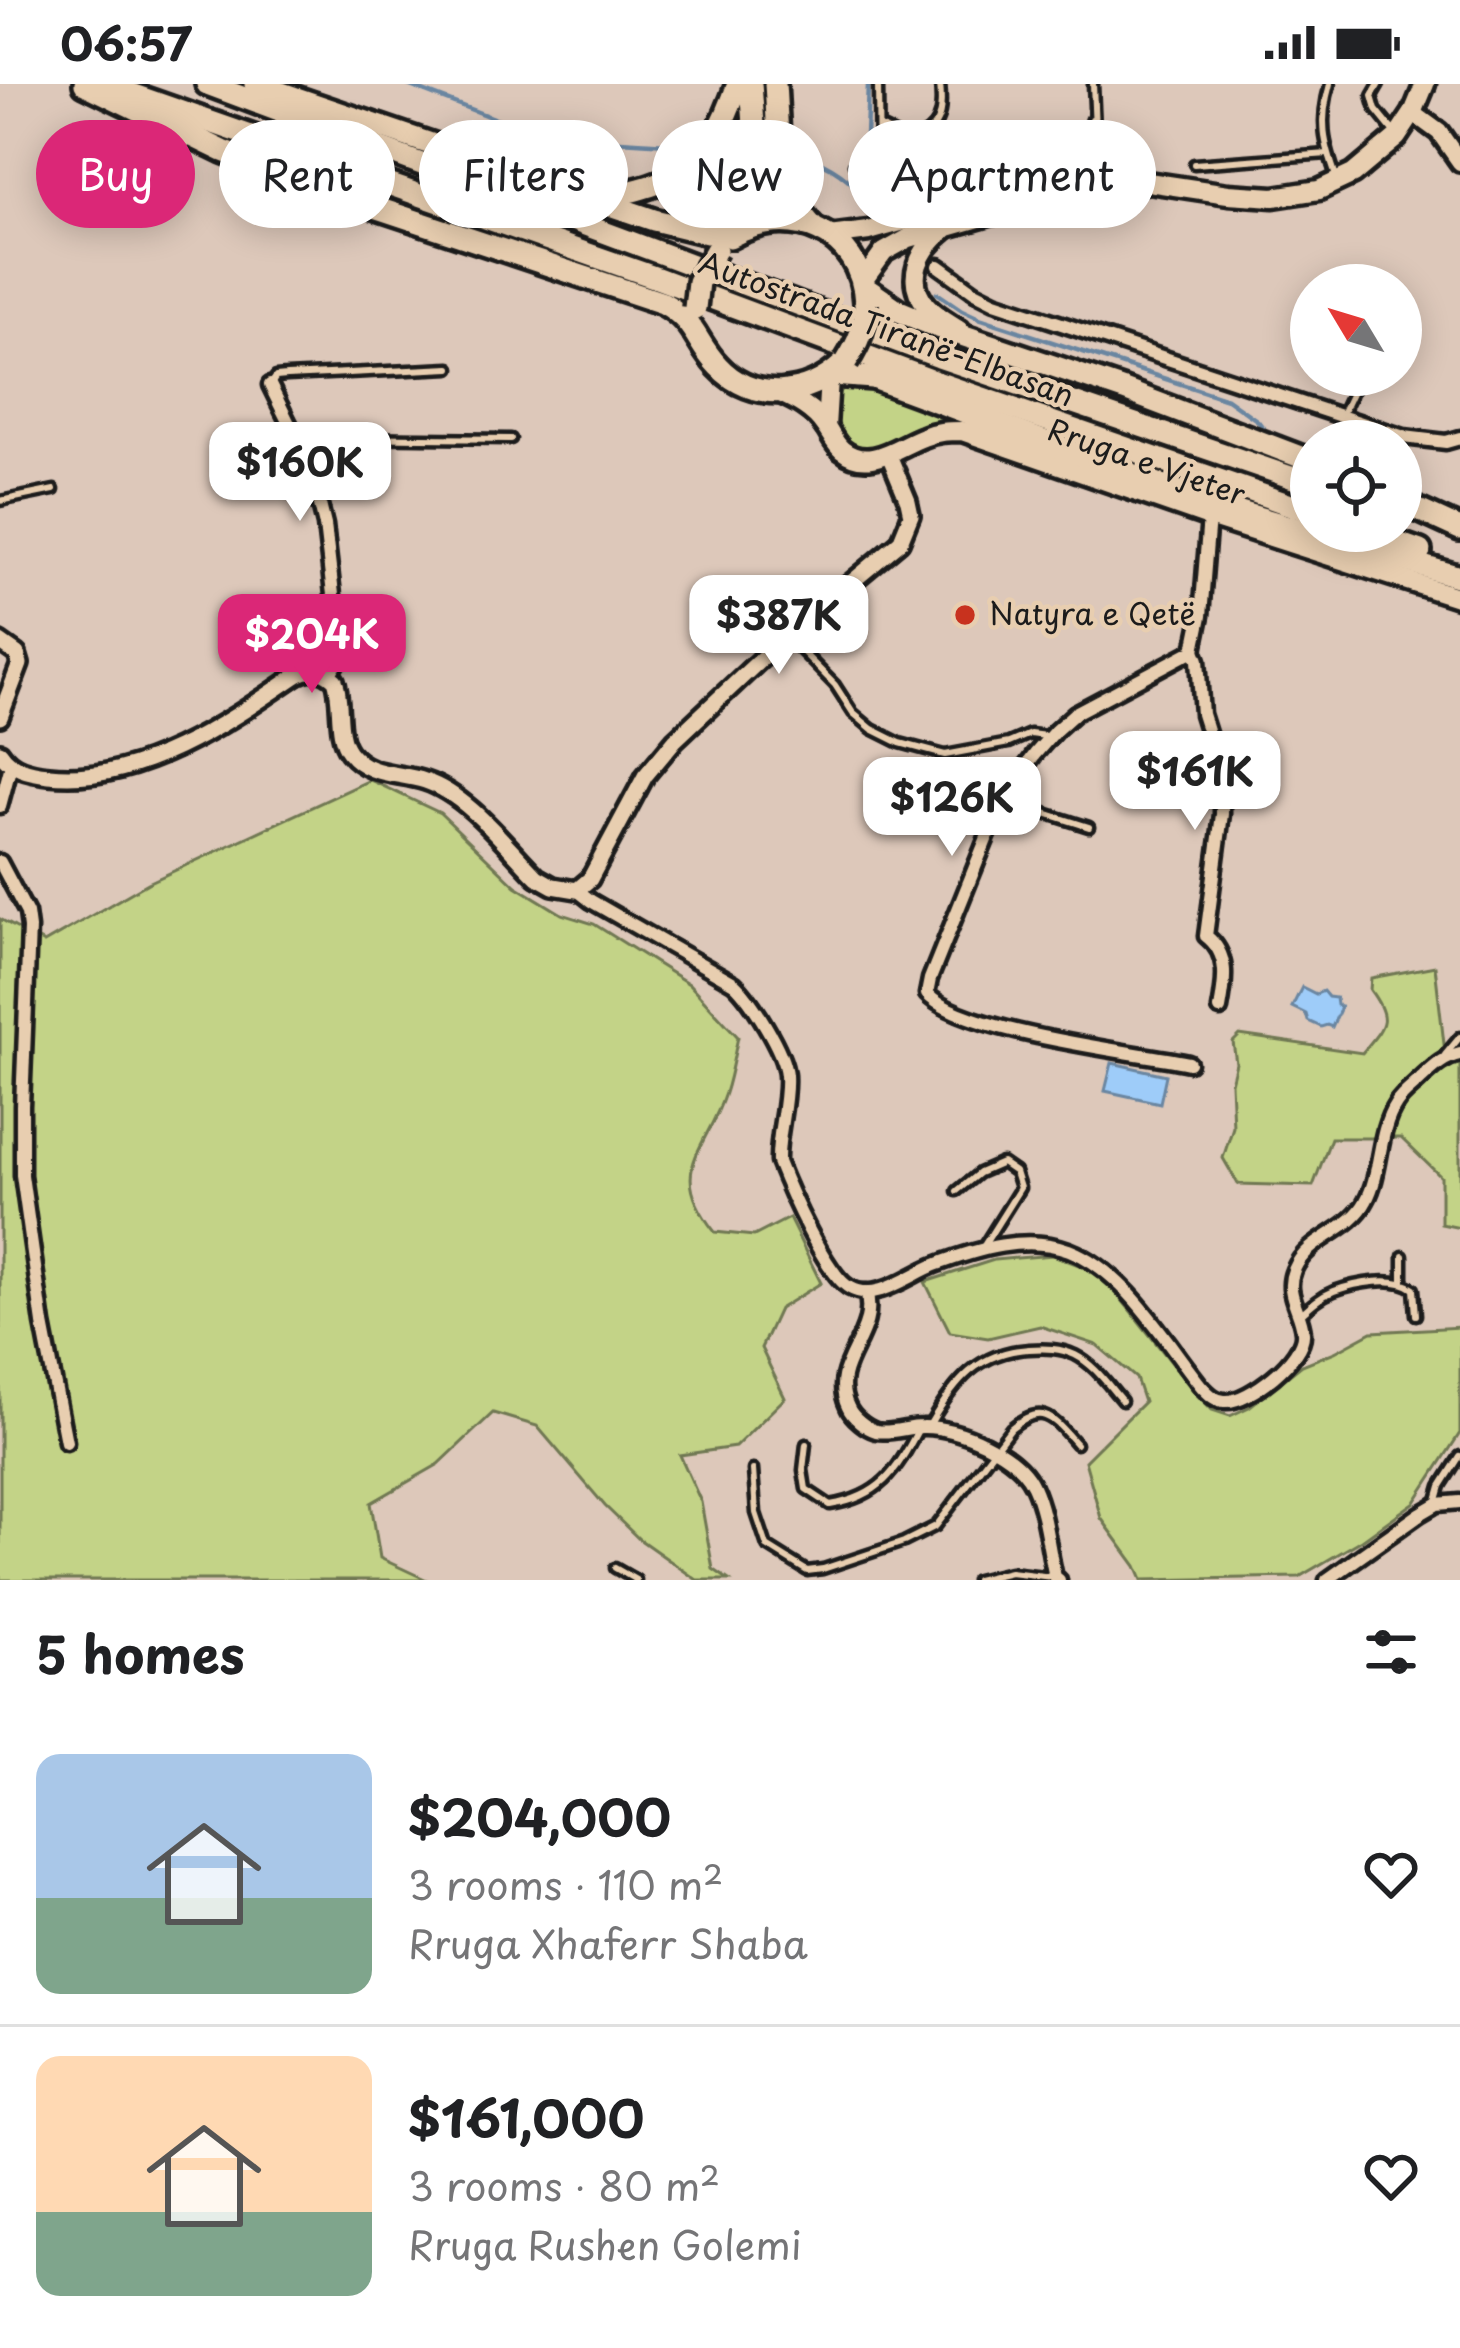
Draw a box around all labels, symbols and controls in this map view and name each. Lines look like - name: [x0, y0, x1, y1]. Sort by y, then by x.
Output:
- text: 06:57: [60, 8, 192, 76]
- chip: Buy: [36, 120, 195, 228]
- chip: Rent: [219, 120, 395, 228]
- chip: Filters: [419, 120, 628, 228]
- chip: New: [652, 120, 824, 228]
- chip: Apartment: [848, 120, 1156, 228]
- street label: Autostrada Tiranë-Elbasan: [693, 239, 1081, 417]
- north arrow: [1290, 264, 1422, 396]
- map controls: [1290, 264, 1422, 552]
- street label: Rruga e Vjeter: [1042, 406, 1252, 516]
- button: locate: [1290, 420, 1422, 552]
- pin: $160K: [216, 422, 384, 524]
- text: $160K: [236, 431, 364, 490]
- pin: $387K: [695, 575, 863, 677]
- text: $387K: [716, 584, 842, 643]
- place label: Natyra e Qetë: [989, 590, 1196, 635]
- pin: $204K: [228, 594, 396, 696]
- marker: Natyra e Qetë: [952, 602, 978, 628]
- text: $204K: [245, 603, 379, 662]
- pin: $161K: [1111, 731, 1279, 833]
- text: $161K: [1137, 740, 1253, 799]
- pin: $126K: [868, 757, 1036, 859]
- text: $126K: [890, 766, 1014, 825]
- text: 5 homes: [36, 1614, 245, 1691]
- icon: filters: [1358, 1619, 1424, 1685]
- text: $204,000: [408, 1777, 671, 1854]
- icon: home: [132, 1802, 276, 1946]
- icon: heart: [1358, 1841, 1424, 1907]
- text: 3 rooms · 110 m²: [408, 1854, 723, 1913]
- text: Rruga Xhaferr Shaba: [408, 1913, 808, 1972]
- text: $161,000: [408, 2078, 644, 2155]
- icon: home: [132, 2104, 276, 2248]
- icon: heart: [1358, 2143, 1424, 2209]
- text: 3 rooms · 80 m²: [408, 2155, 720, 2214]
- text: Rruga Rushen Golemi: [408, 2214, 802, 2273]

